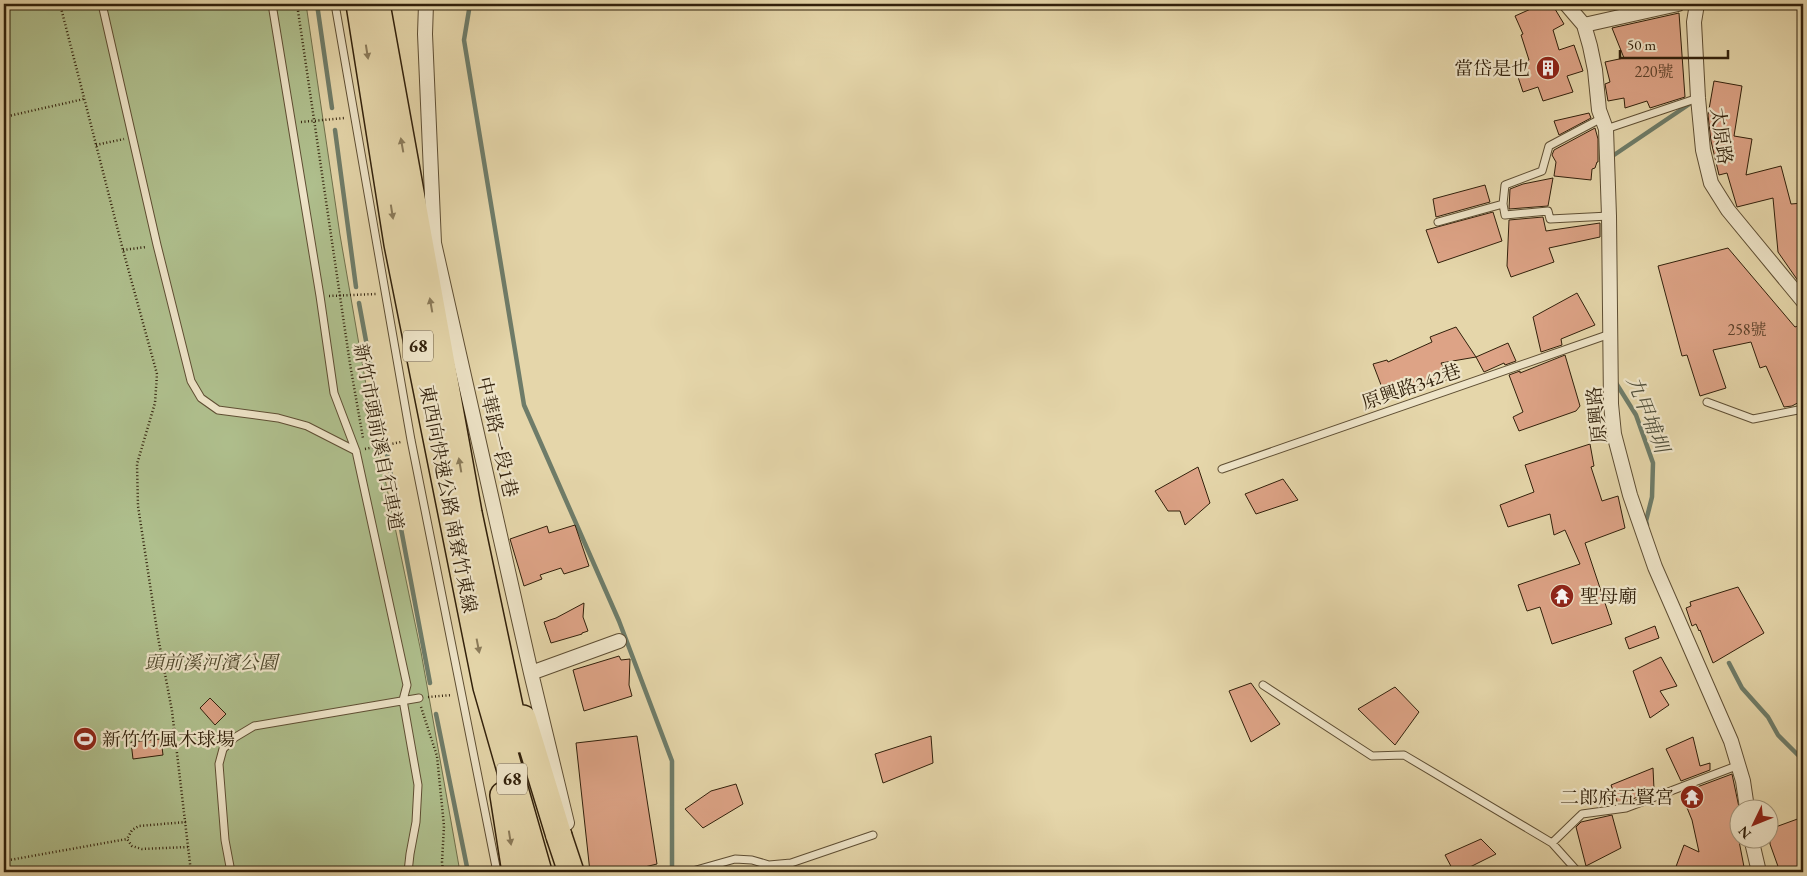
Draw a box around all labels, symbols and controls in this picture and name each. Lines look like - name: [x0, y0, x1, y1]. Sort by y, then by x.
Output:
- scale bar: [1620, 28, 1727, 60]
- text: 50 m: [1627, 35, 1656, 54]
- one-way arrow: [363, 44, 371, 60]
- building icon: 當岱是也: [1535, 55, 1561, 81]
- place label: 當岱是也: [1454, 56, 1530, 81]
- house number: 220號: [1634, 61, 1674, 82]
- street label: 太原路: [1705, 106, 1738, 166]
- one-way arrow: [398, 137, 406, 153]
- one-way arrow: [389, 205, 397, 221]
- one-way arrow: [427, 297, 435, 313]
- house number: 258號: [1727, 319, 1767, 340]
- road number: 68: [403, 331, 433, 362]
- street label: 新竹市頭前溪自行車道: [348, 341, 409, 533]
- street label: 原興路342巷: [1358, 358, 1464, 415]
- water label: 九甲埔圳: [1621, 372, 1676, 459]
- street label: 中華路一段1巷: [471, 374, 524, 500]
- street label: 東西向快速公路 南寮竹東線: [414, 383, 483, 615]
- street label: 原興路: [1581, 385, 1612, 445]
- one-way arrow: [455, 456, 463, 472]
- temple icon: 聖母廟: [1549, 583, 1575, 609]
- place label: 聖母廟: [1580, 584, 1637, 609]
- one-way arrow: [474, 639, 482, 654]
- park label: 頭前溪河濱公園: [144, 650, 280, 675]
- sports icon: 新竹竹風木球場: [72, 726, 98, 752]
- place label: 新竹竹風木球場: [102, 727, 235, 752]
- road number: 68: [497, 764, 527, 794]
- temple icon: 二郎府五賢宮: [1679, 784, 1705, 810]
- place label: 二郎府五賢宮: [1560, 785, 1674, 810]
- north arrow: [1730, 798, 1780, 848]
- text: N: [1734, 822, 1755, 843]
- one-way arrow: [506, 831, 514, 847]

